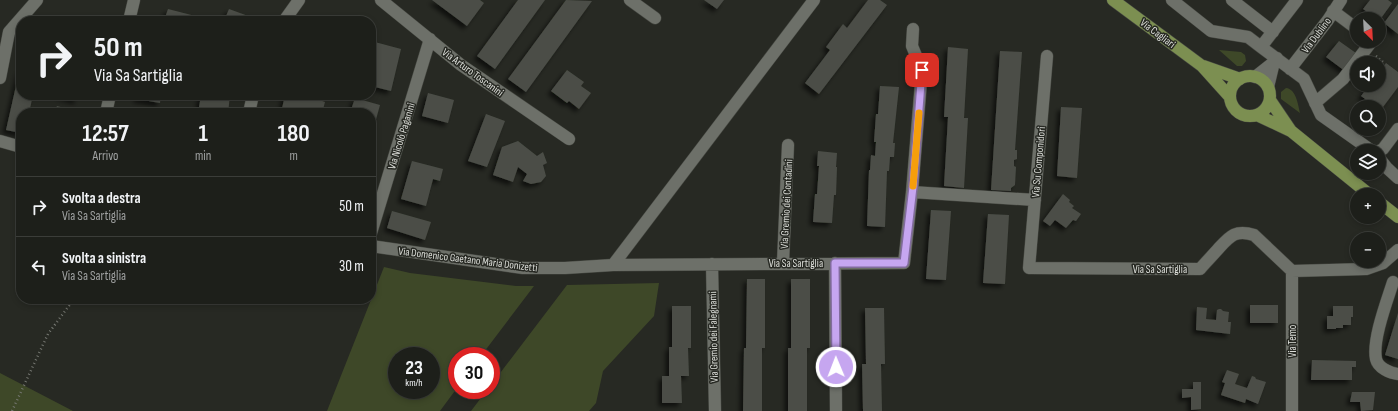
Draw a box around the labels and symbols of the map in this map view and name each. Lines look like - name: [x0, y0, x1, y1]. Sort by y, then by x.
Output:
- north arrow: [1350, 12, 1386, 48]
- street label: Via Dublino: [1299, 15, 1334, 56]
- street label: Via Cagliari: [1138, 16, 1178, 51]
- street label: Via Arturo Toscanini: [439, 46, 506, 99]
- pin: [905, 53, 939, 87]
- street label: Via Nicolò Paganini: [385, 101, 418, 171]
- street label: Via Su Componidori: [1029, 126, 1048, 198]
- street label: Via Gremio dei Contadini: [778, 159, 795, 249]
- street label: Via Domenico Gaetano Maria Donizetti: [398, 245, 538, 274]
- street label: Via Sa Sartiglia: [769, 257, 823, 270]
- street label: Via Sa Sartiglia: [1133, 263, 1187, 276]
- street label: Via Gremio dei Falegnami: [706, 291, 721, 383]
- street label: Via Temo: [1286, 324, 1299, 357]
- position arrow: [815, 346, 857, 388]
- speed limit sign: 30: [448, 347, 500, 399]

